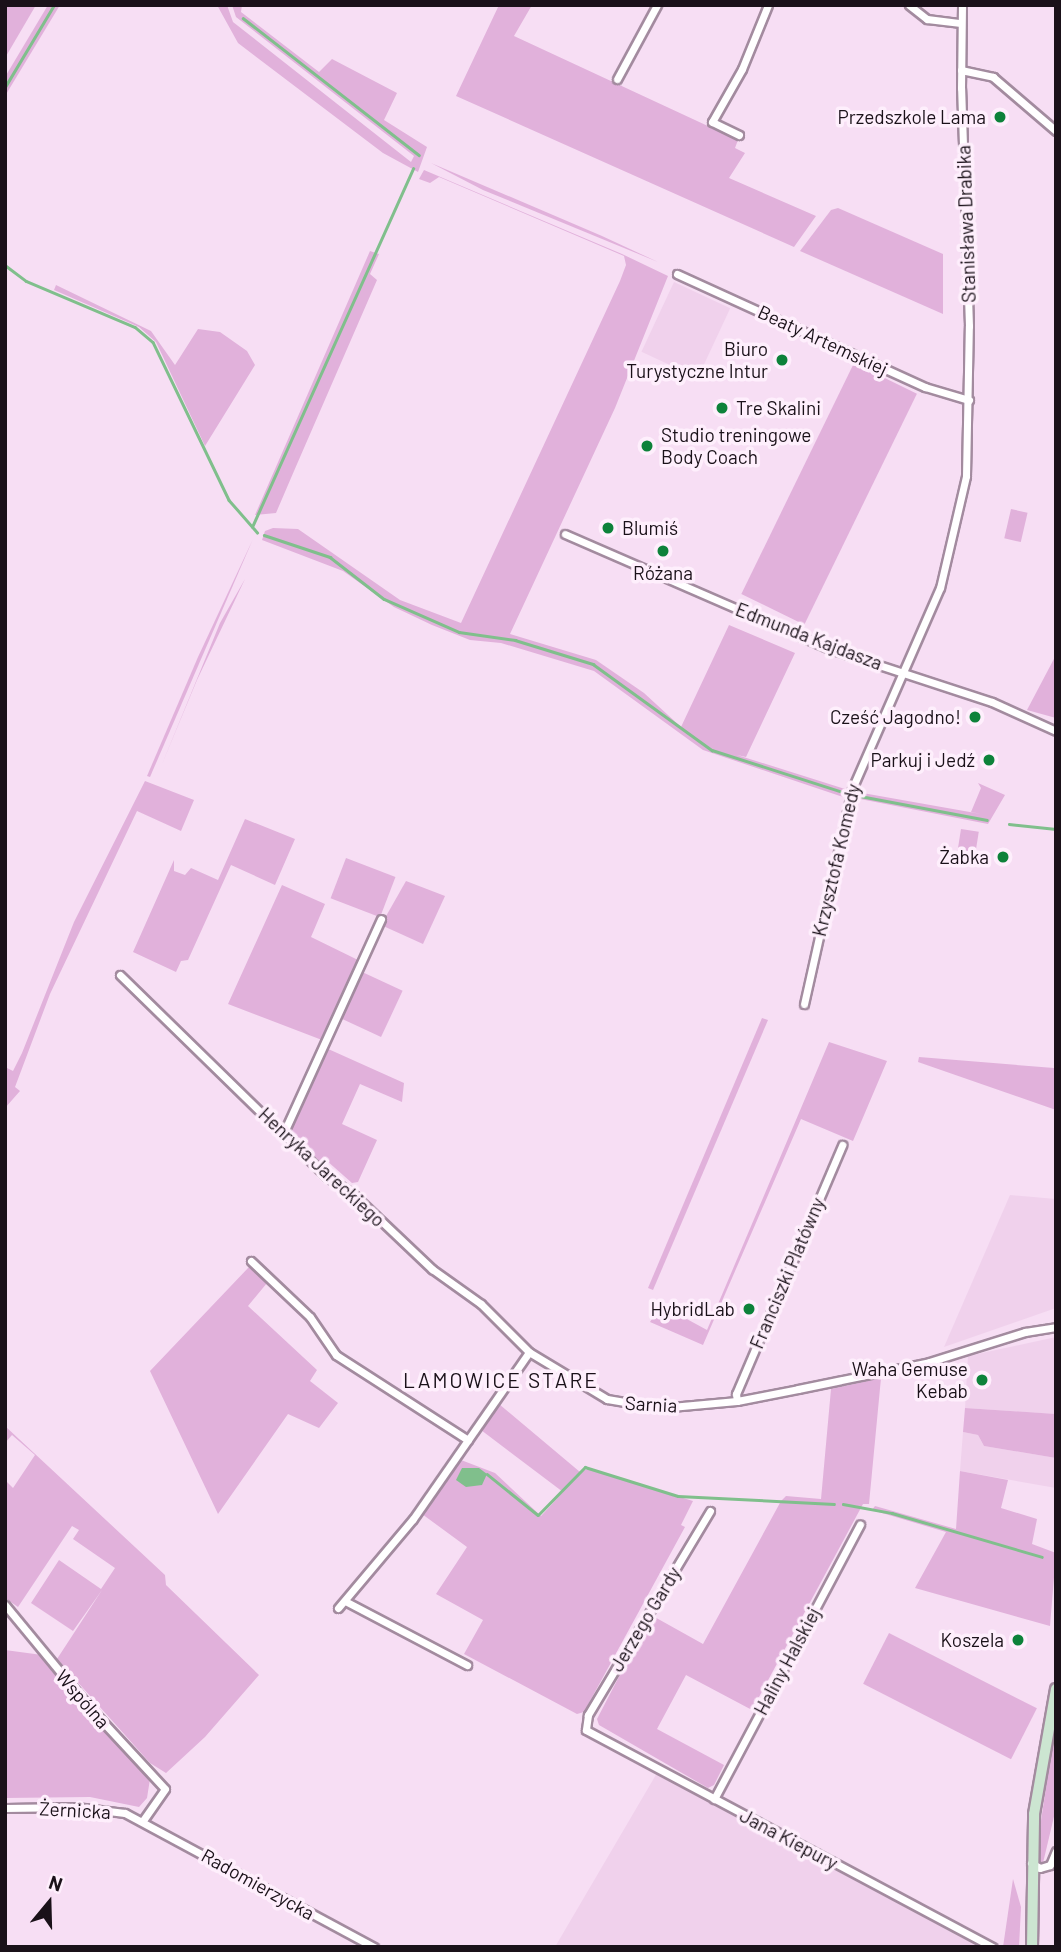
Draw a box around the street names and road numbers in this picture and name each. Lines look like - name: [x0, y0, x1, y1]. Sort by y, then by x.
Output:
- street label: Stanisława Drabika: [952, 145, 980, 303]
- street label: Beaty Artemskiej: [755, 300, 891, 380]
- street label: Edmunda Kajdasza: [733, 598, 885, 674]
- street label: Krzysztofa Komedy: [807, 781, 865, 939]
- street label: Henryka Jareckiego: [254, 1103, 390, 1231]
- street label: Franciszki Platówny: [745, 1194, 829, 1352]
- street label: Sarnia: [624, 1391, 678, 1417]
- street label: Jerzego Gardy: [605, 1562, 685, 1676]
- street label: Haliny Halskiej: [749, 1603, 825, 1719]
- street label: Wspólna: [51, 1665, 115, 1733]
- street label: Żernicka: [39, 1797, 111, 1823]
- street label: Jana Kiepury: [736, 1804, 842, 1874]
- street label: Radomierzycka: [198, 1844, 318, 1924]

